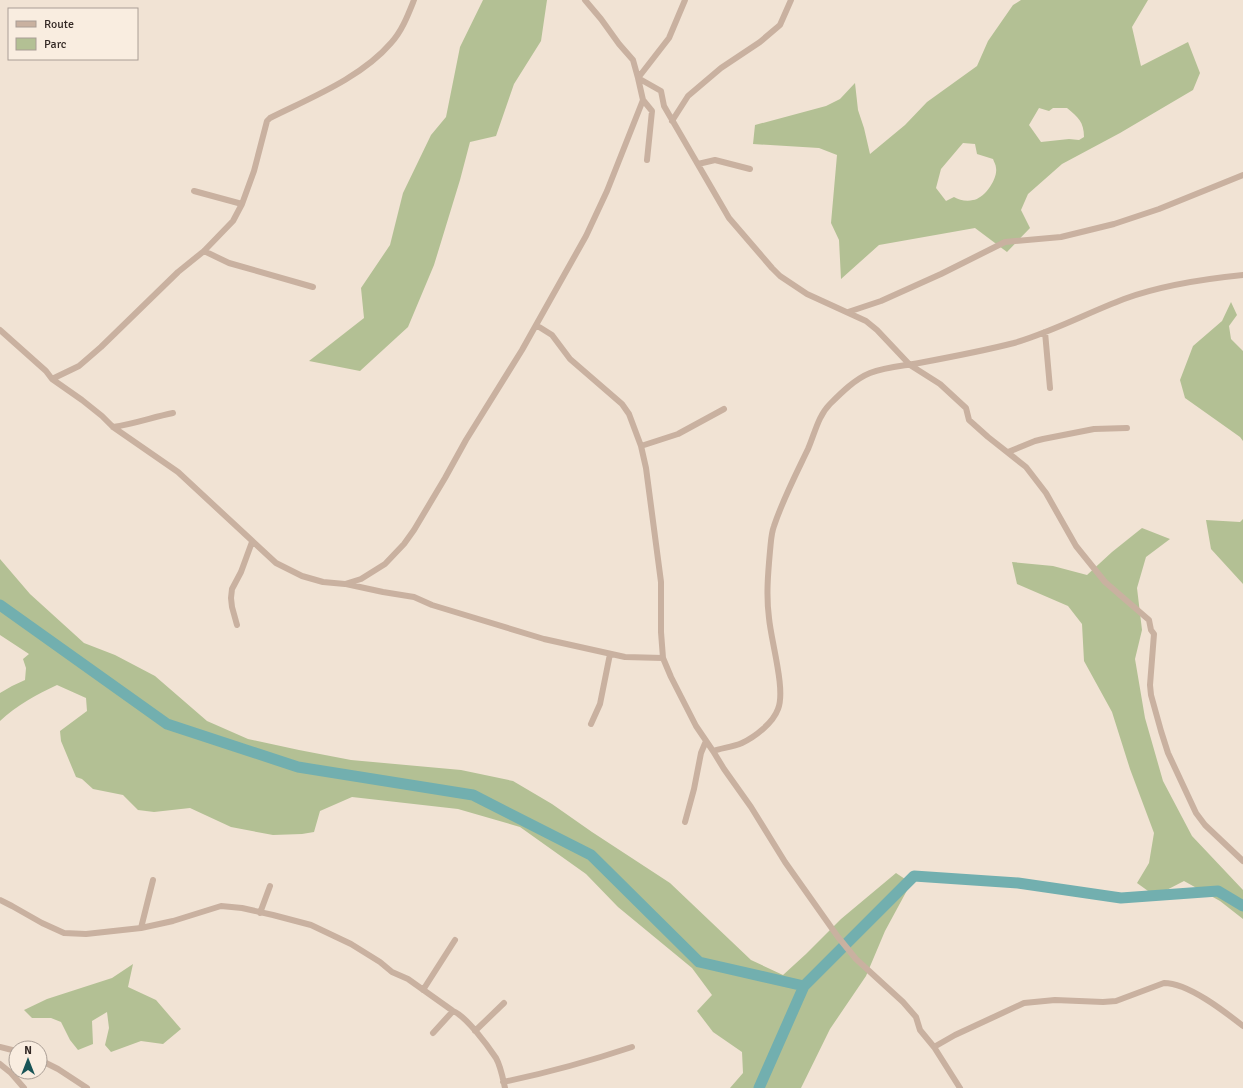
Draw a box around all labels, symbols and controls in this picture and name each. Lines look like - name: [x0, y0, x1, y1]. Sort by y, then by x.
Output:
- legend: [8, 8, 138, 60]
- text: Route: [44, 17, 74, 32]
- text: Parc: [44, 37, 67, 52]
- north arrow: [8, 1040, 48, 1080]
- text: N: [24, 1044, 32, 1057]

